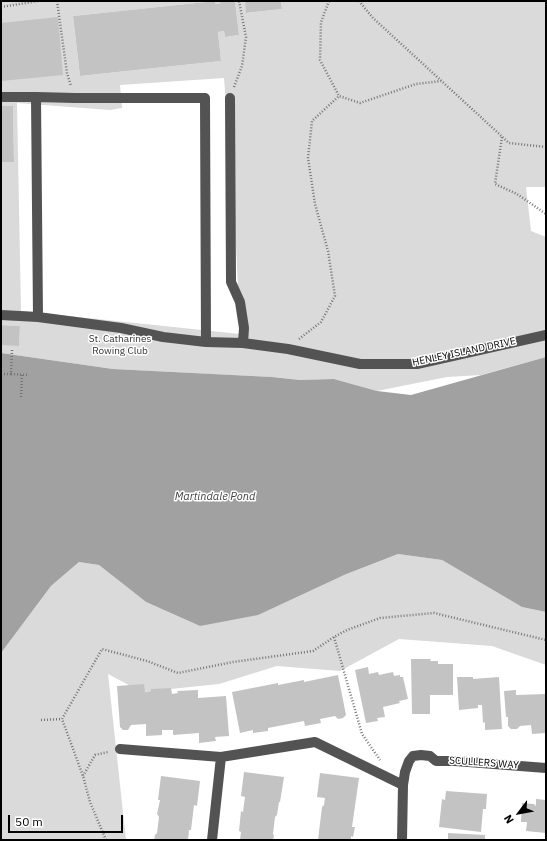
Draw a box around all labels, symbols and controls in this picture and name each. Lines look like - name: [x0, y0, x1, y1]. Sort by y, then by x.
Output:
- park label: St. Catharines Rowing Club: [89, 333, 151, 356]
- street label: HENLEY ISLAND DRIVE: [411, 335, 517, 369]
- water label: Martindale Pond: [175, 490, 255, 504]
- street label: SCULLERS WAY: [449, 755, 519, 771]
- north arrow: [499, 793, 539, 833]
- scale bar: [10, 807, 125, 833]
- text: N: [501, 812, 517, 826]
- text: 50 m: [15, 814, 43, 829]

